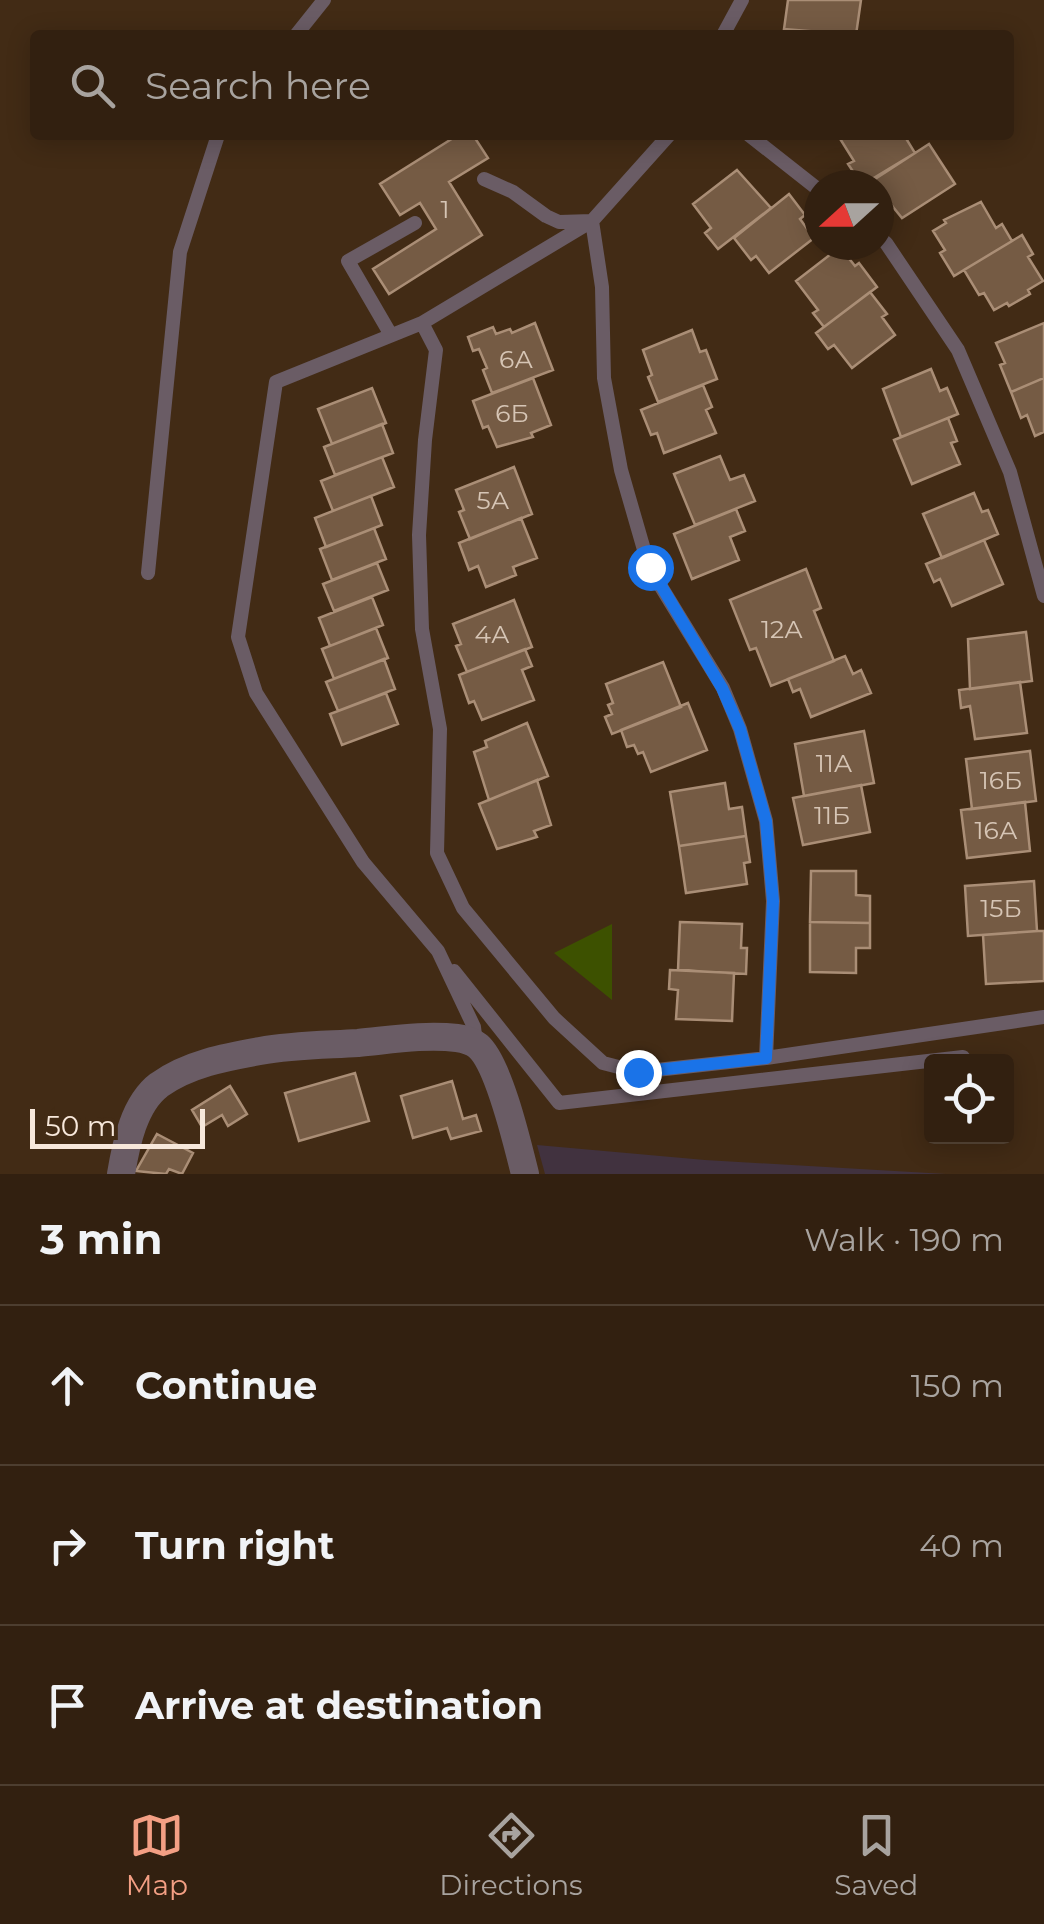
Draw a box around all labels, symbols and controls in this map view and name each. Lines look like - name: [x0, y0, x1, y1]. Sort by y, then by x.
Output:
- search box: [30, 30, 1014, 140]
- icon: search: [65, 58, 120, 113]
- text: Search here: [145, 62, 371, 109]
- north arrow: [804, 170, 894, 260]
- house number: 1: [440, 194, 450, 224]
- house number: 6А: [499, 344, 533, 374]
- house number: 6Б: [495, 398, 529, 428]
- house number: 5А: [477, 485, 510, 515]
- route start: [628, 545, 674, 591]
- house number: 12А: [761, 614, 803, 644]
- house number: 4А: [474, 619, 510, 649]
- house number: 11А: [816, 748, 853, 778]
- house number: 16Б: [980, 765, 1022, 795]
- house number: 11Б: [814, 800, 850, 830]
- house number: 16А: [974, 815, 1018, 845]
- house number: 15Б: [980, 893, 1022, 923]
- route end: [616, 1050, 662, 1096]
- map controls: [924, 1054, 1014, 1144]
- button: locate: [924, 1054, 1014, 1144]
- scale bar: [30, 1104, 205, 1148]
- text: 50 m: [45, 1109, 116, 1143]
- text: 3 min: [40, 1213, 162, 1265]
- text: Walk · 190 m: [804, 1220, 1004, 1259]
- icon: ahead: [40, 1358, 95, 1413]
- text: Continue: [135, 1362, 317, 1409]
- text: 150 m: [911, 1366, 1004, 1405]
- icon: right: [40, 1518, 95, 1573]
- text: Turn right: [135, 1522, 334, 1569]
- text: 40 m: [919, 1526, 1004, 1565]
- icon: arrive: [40, 1678, 95, 1733]
- text: Arrive at destination: [135, 1682, 543, 1729]
- tab: Map: [126, 1808, 188, 1902]
- tab: Directions: [439, 1808, 583, 1902]
- tab: Saved: [834, 1808, 918, 1902]

